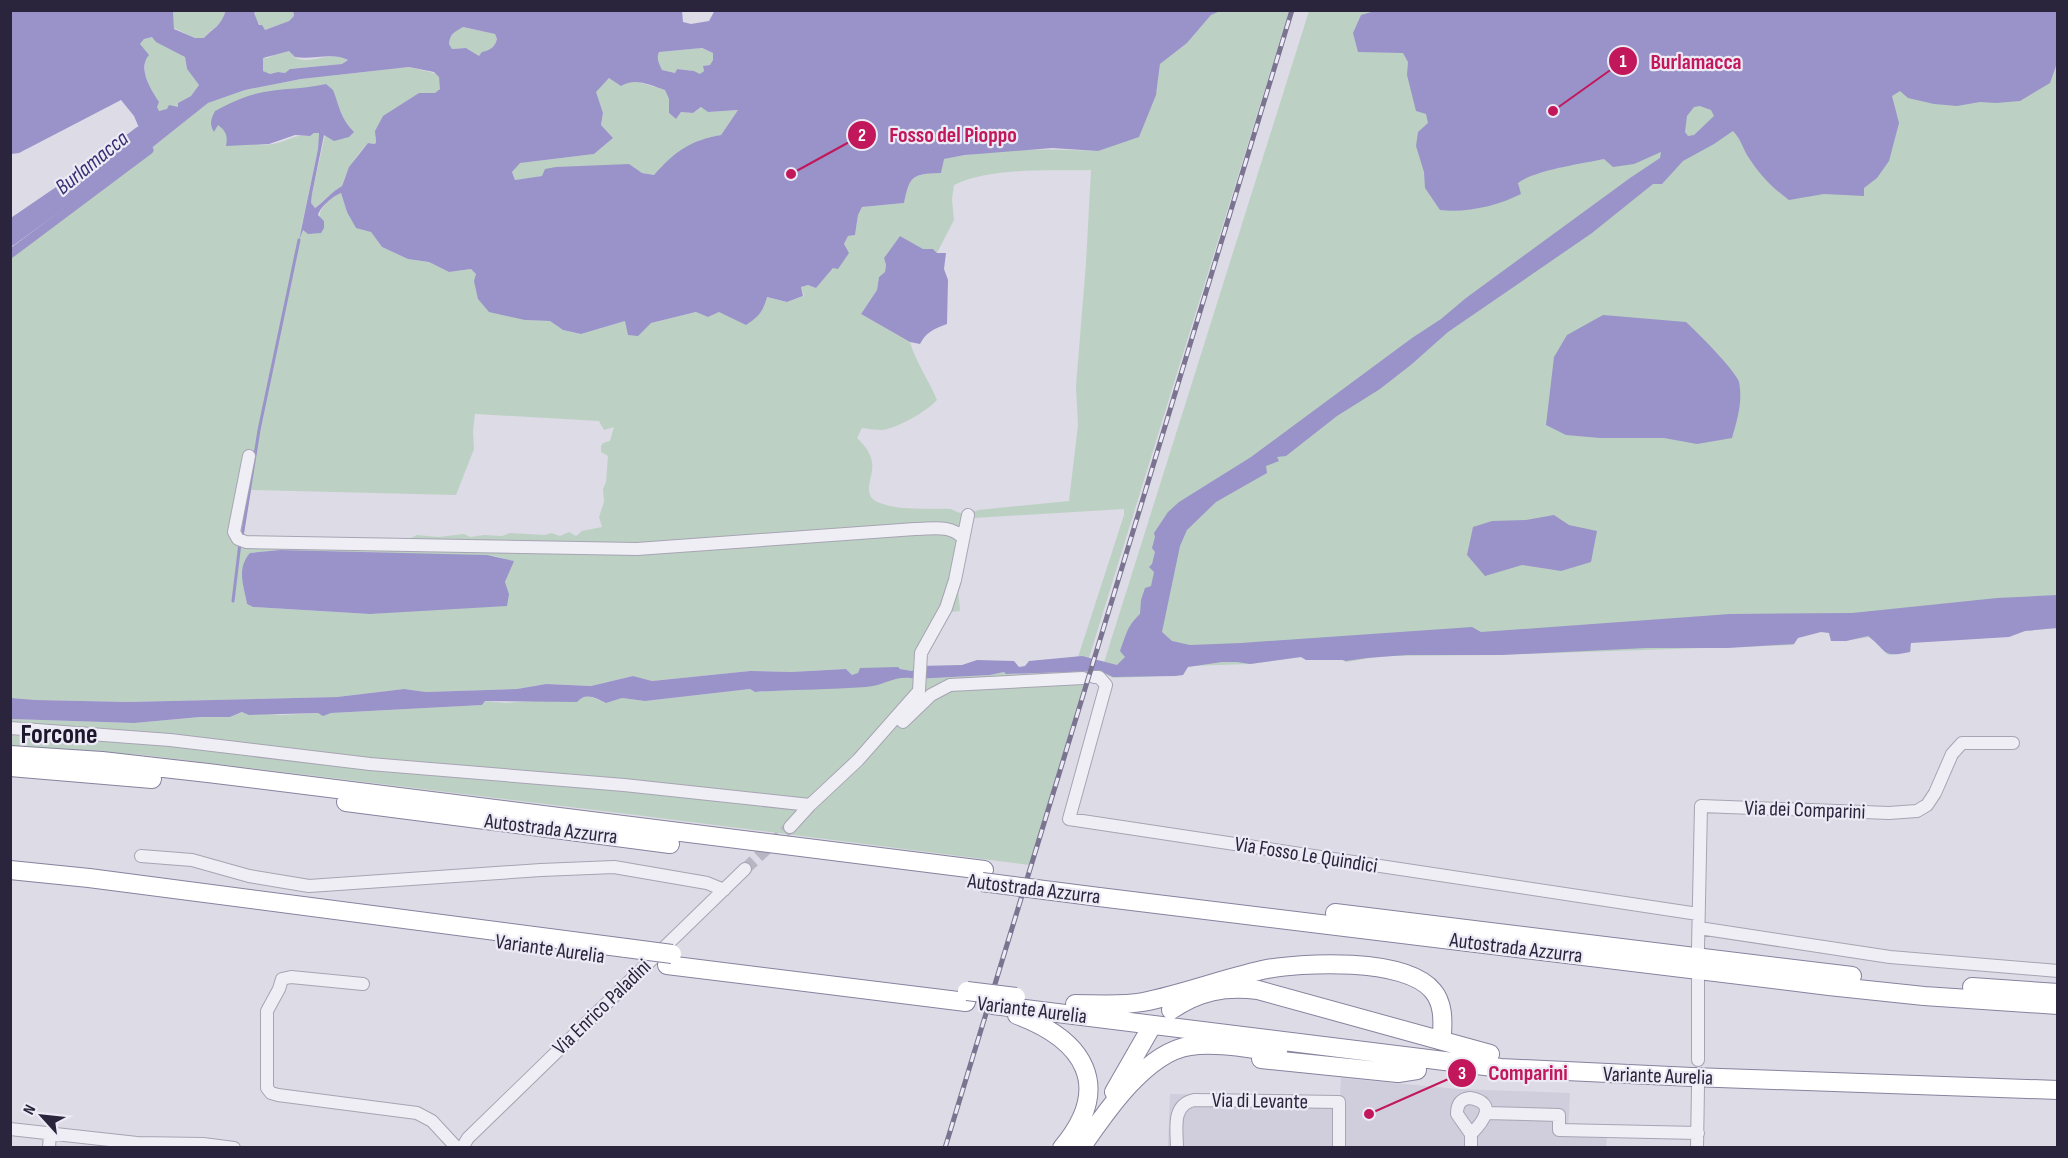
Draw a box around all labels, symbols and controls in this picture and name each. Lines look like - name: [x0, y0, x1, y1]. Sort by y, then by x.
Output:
- callout: Burlamacca: [1608, 41, 1754, 81]
- text: Burlamacca: [1650, 49, 1742, 76]
- text: 1: [1619, 51, 1627, 72]
- callout: Fosso del Pioppo: [847, 115, 1029, 155]
- text: Fosso del Pioppo: [889, 122, 1017, 149]
- water label: Burlamacca: [50, 125, 134, 201]
- text: 2: [858, 125, 866, 146]
- district label: Forcone: [20, 719, 98, 751]
- street label: Via dei Comparini: [1744, 795, 1866, 825]
- street label: Autostrada Azzurra: [482, 808, 619, 850]
- street label: Via Fosso Le Quindici: [1233, 831, 1379, 879]
- street label: Autostrada Azzurra: [965, 868, 1102, 910]
- street label: Autostrada Azzurra: [1447, 927, 1584, 969]
- street label: Variante Aurelia: [494, 929, 606, 969]
- street label: Via Enrico Paladini: [548, 954, 656, 1060]
- street label: Variante Aurelia: [976, 991, 1088, 1029]
- callout: Comparini: [1447, 1053, 1580, 1093]
- text: Comparini: [1488, 1060, 1568, 1087]
- street label: Variante Aurelia: [1602, 1062, 1714, 1090]
- text: 3: [1458, 1063, 1466, 1084]
- north arrow: [12, 1086, 72, 1146]
- street label: Via di Levante: [1212, 1088, 1308, 1114]
- text: N: [20, 1102, 40, 1118]

